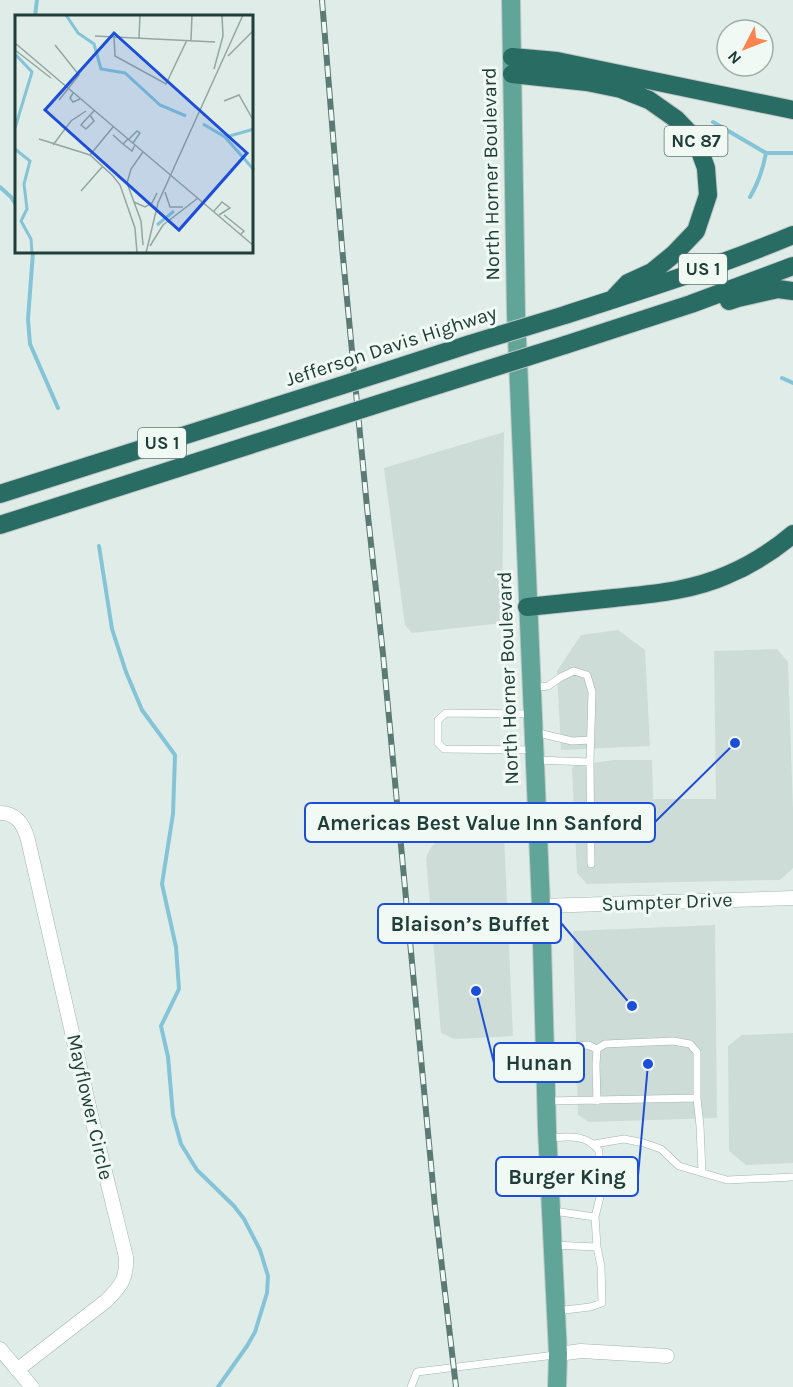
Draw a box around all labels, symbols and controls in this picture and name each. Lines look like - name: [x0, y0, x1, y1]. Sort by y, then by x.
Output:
- inset map: [15, 15, 254, 254]
- north arrow: [715, 18, 775, 78]
- text: N: [723, 47, 745, 68]
- street label: North Horner Boulevard: [478, 67, 504, 281]
- road number: NC 87: [664, 126, 728, 156]
- road number: US 1: [679, 254, 727, 284]
- street label: Jefferson Davis Highway: [282, 301, 500, 391]
- road number: US 1: [138, 428, 186, 458]
- street label: North Horner Boulevard: [493, 571, 523, 785]
- callout: Americas Best Value Inn Sanford: [305, 803, 655, 842]
- text: Americas Best Value Inn Sanford: [317, 811, 643, 835]
- street label: Sumpter Drive: [601, 888, 733, 916]
- callout: Blaison’s Buffet: [378, 904, 561, 943]
- text: Blaison’s Buffet: [391, 912, 549, 936]
- street label: Mayflower Circle: [62, 1032, 118, 1182]
- callout: Hunan: [494, 1043, 584, 1082]
- text: Hunan: [506, 1051, 572, 1075]
- callout: Burger King: [496, 1157, 638, 1196]
- text: Burger King: [508, 1165, 626, 1189]

